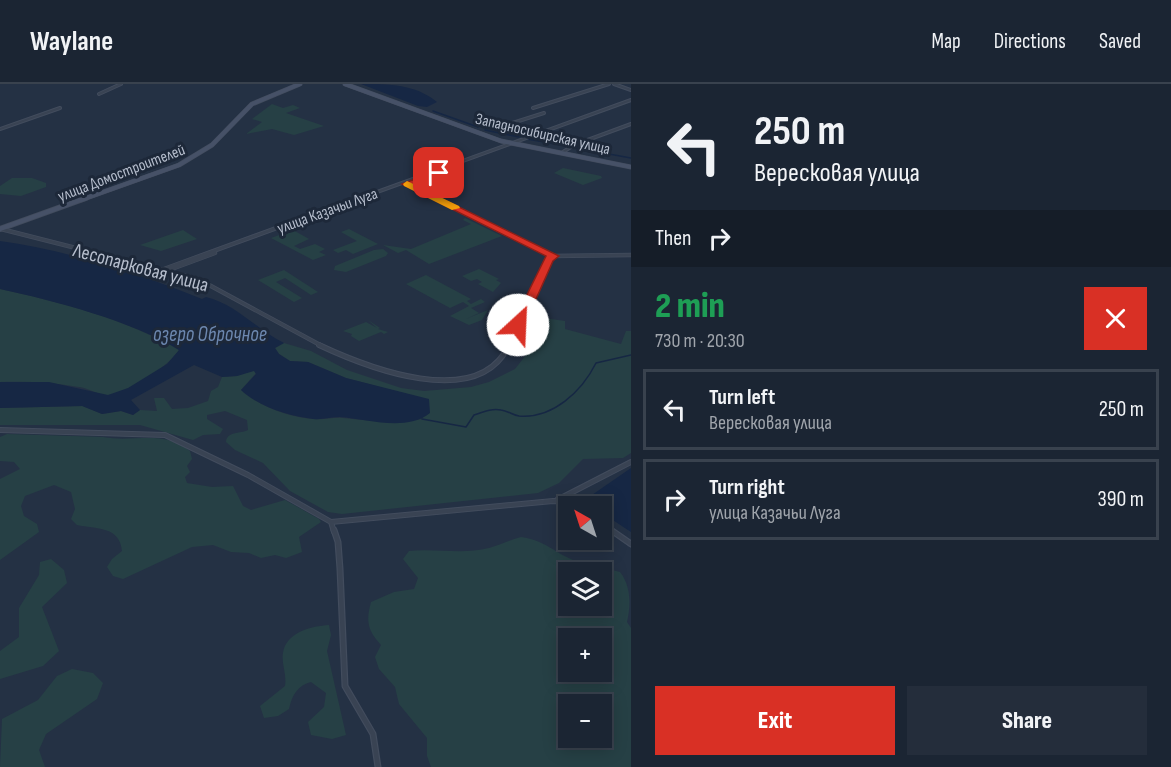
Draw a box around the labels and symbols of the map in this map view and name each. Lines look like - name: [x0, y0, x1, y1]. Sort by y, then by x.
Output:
- street label: Западносибирская улица: [473, 110, 612, 159]
- street label: улица Домостроителей: [55, 140, 188, 206]
- pin: [413, 147, 464, 198]
- street label: улица Казачьи Луга: [275, 184, 380, 238]
- street label: Лесопарковая улица: [69, 238, 211, 298]
- position arrow: [486, 293, 550, 357]
- water label: озеро Оброчное: [153, 322, 267, 347]
- north arrow: [558, 496, 612, 550]

